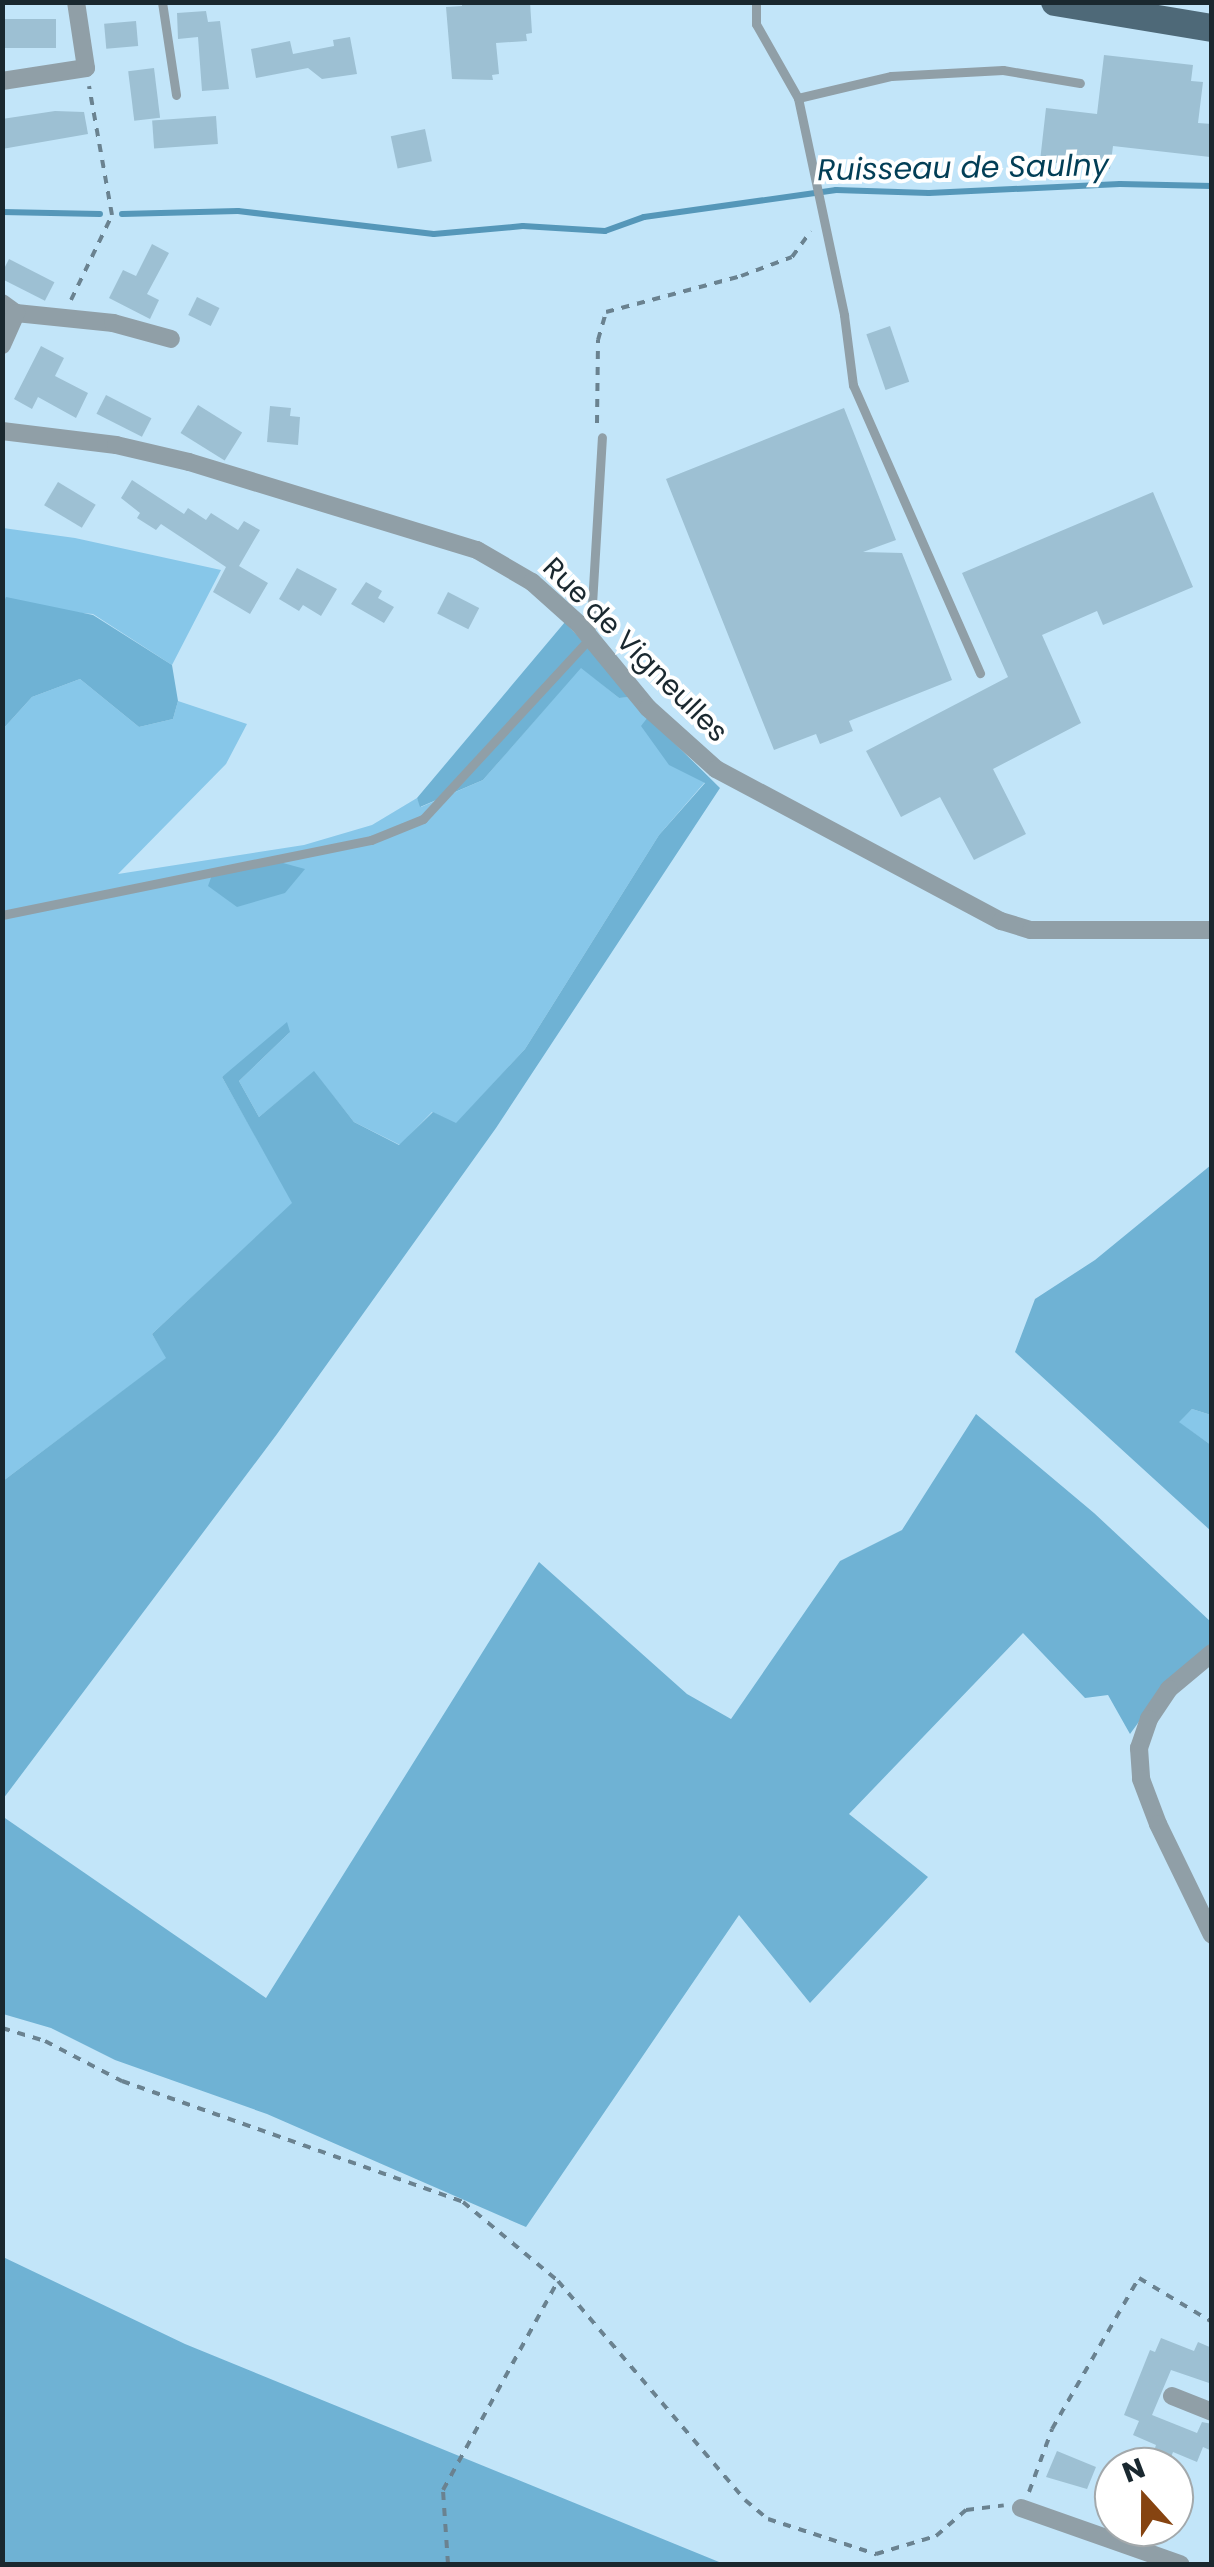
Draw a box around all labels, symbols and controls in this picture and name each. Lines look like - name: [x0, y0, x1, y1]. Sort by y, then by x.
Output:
- water label: Ruisseau de Saulny: [817, 147, 1109, 189]
- street label: Rue de Vigneulles: [536, 551, 734, 749]
- north arrow: [1094, 2447, 1194, 2547]
- text: N: [1117, 2448, 1151, 2492]

